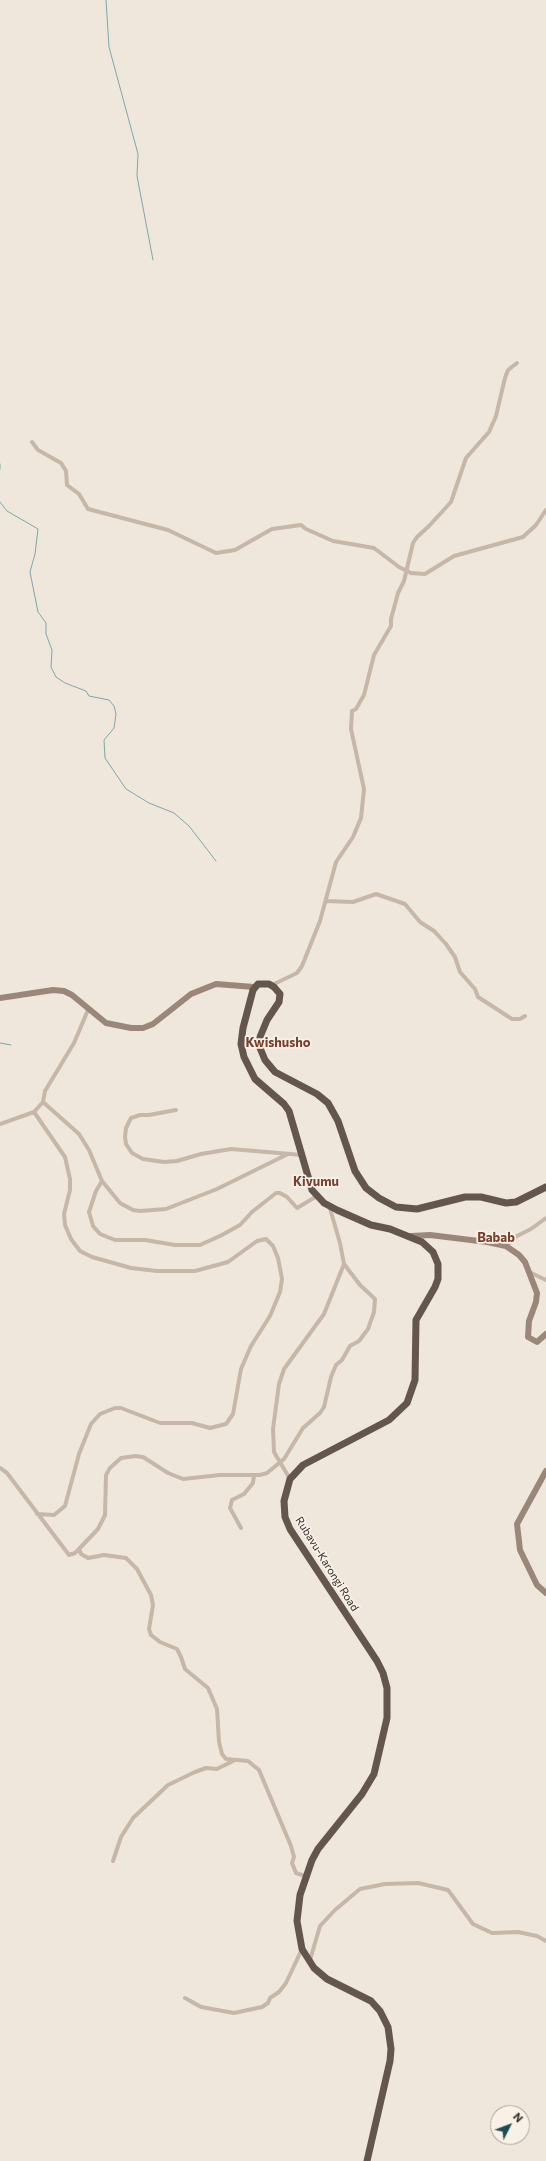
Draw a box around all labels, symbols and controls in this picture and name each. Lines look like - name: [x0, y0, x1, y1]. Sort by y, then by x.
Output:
- district label: Kwishusho: [245, 1035, 311, 1051]
- district label: Kivumu: [293, 1174, 339, 1190]
- district label: Babab: [477, 1230, 515, 1246]
- street label: Rubavu-Karongi Road: [293, 1514, 361, 1614]
- north arrow: [490, 2105, 530, 2145]
- text: N: [511, 2110, 526, 2125]

